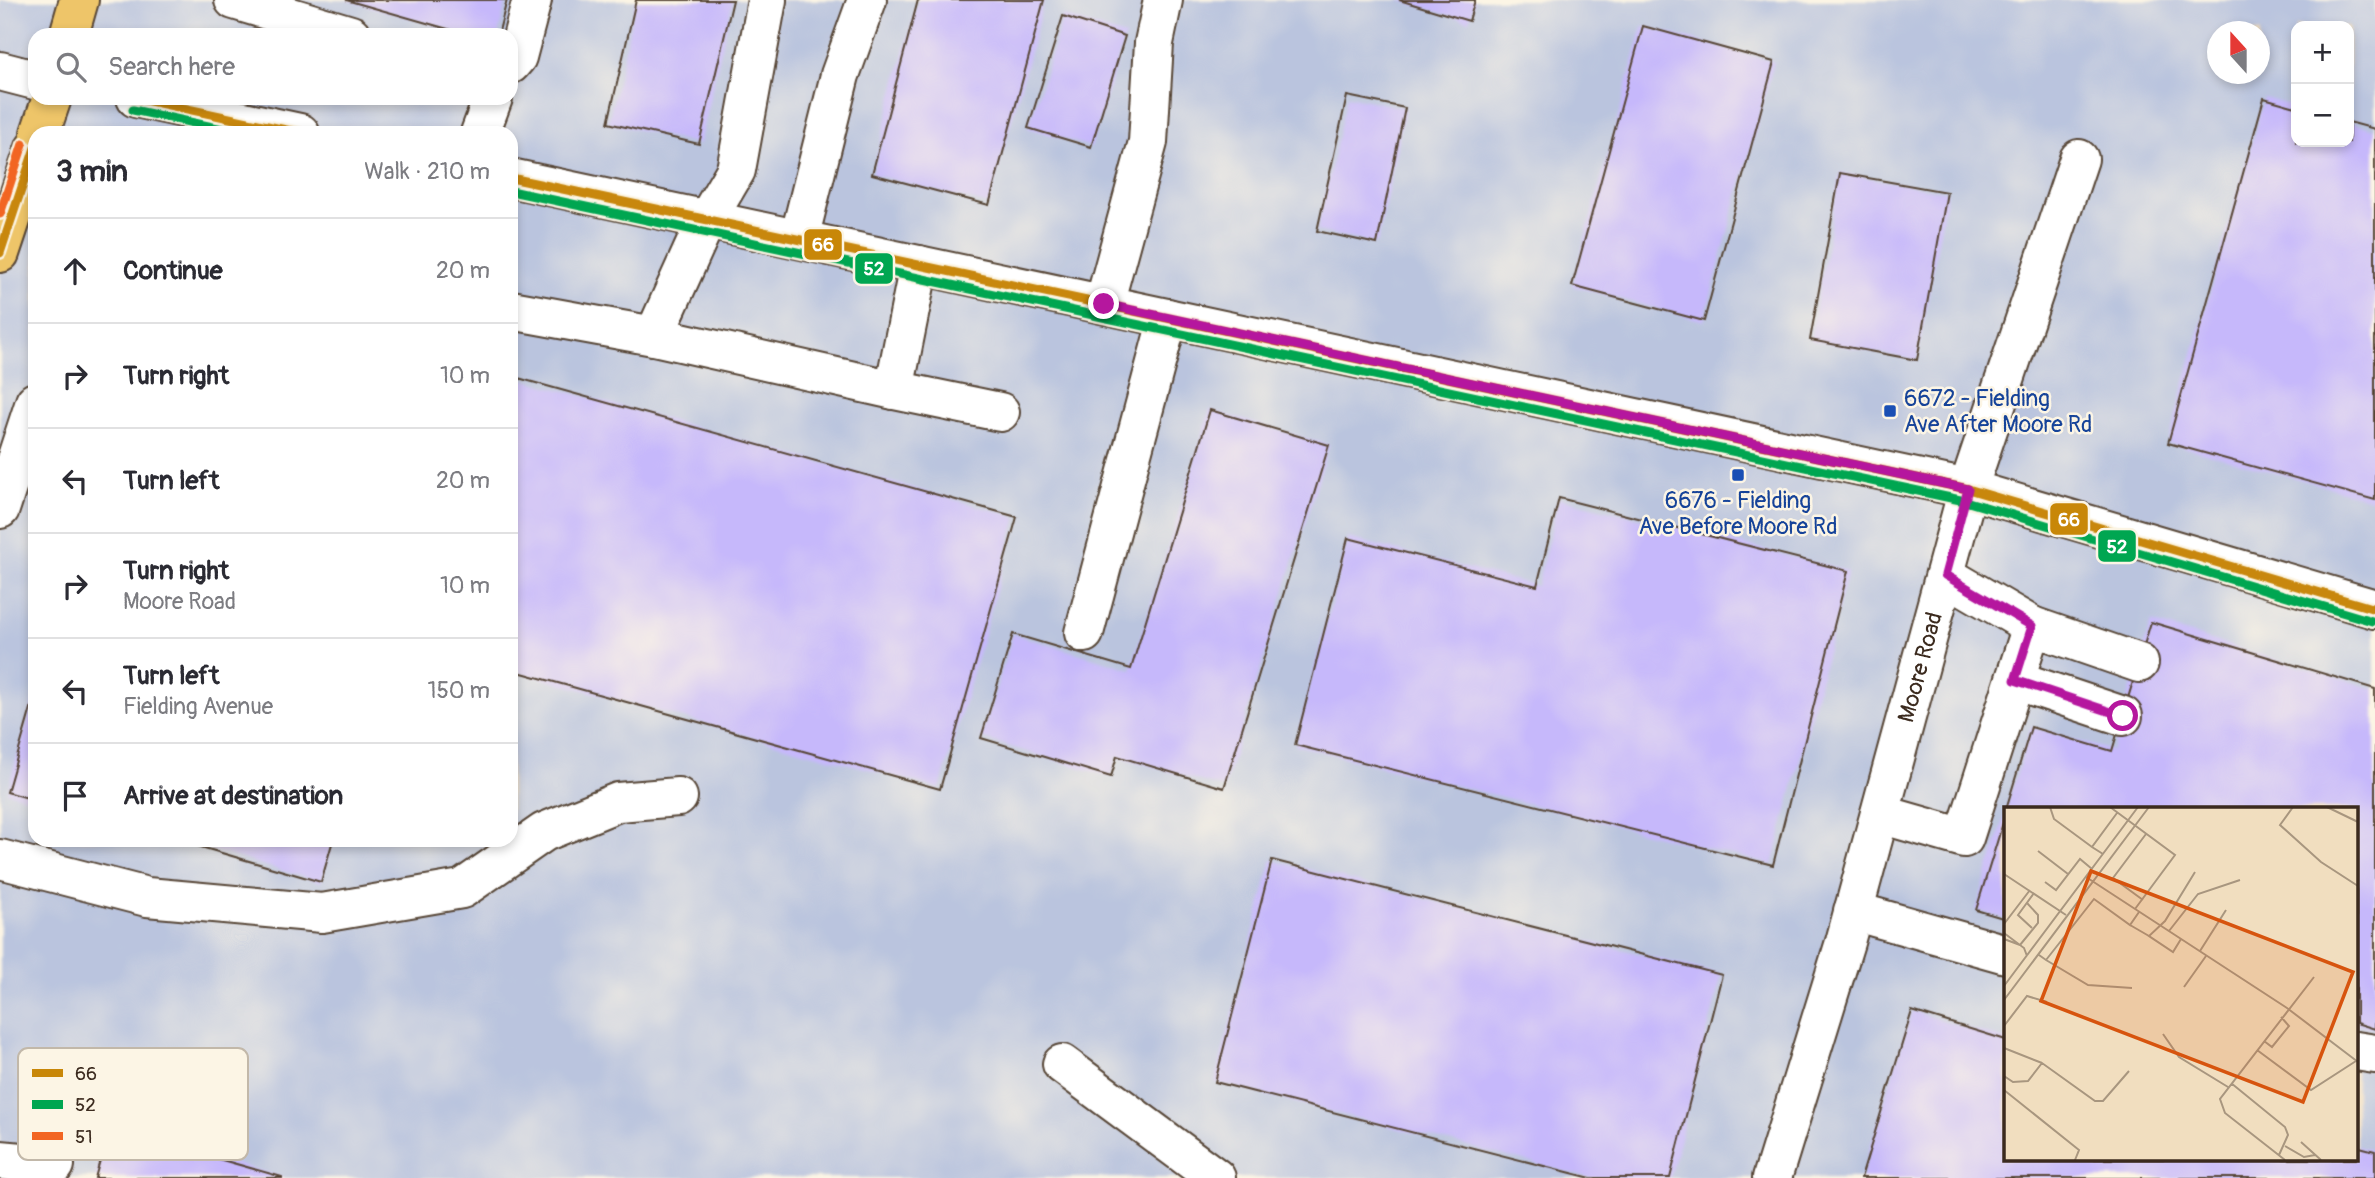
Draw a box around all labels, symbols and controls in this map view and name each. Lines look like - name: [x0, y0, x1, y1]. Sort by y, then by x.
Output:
- north arrow: [2207, 21, 2270, 84]
- map controls: [2291, 21, 2354, 147]
- button: +: [2291, 21, 2354, 84]
- search box: [28, 28, 518, 105]
- icon: search: [52, 48, 90, 86]
- text: Search here: [108, 51, 235, 83]
- button: −: [2291, 84, 2354, 147]
- text: 3 min: [56, 153, 128, 190]
- text: Walk · 210 m: [364, 157, 490, 186]
- line badge: 66: [803, 228, 843, 261]
- text: 66: [812, 233, 834, 257]
- icon: ahead: [56, 252, 94, 290]
- line badge: 52: [854, 252, 894, 285]
- text: Continue: [123, 255, 223, 287]
- text: 20 m: [436, 256, 490, 285]
- text: 52: [864, 257, 885, 281]
- route end: [1088, 288, 1119, 319]
- icon: right: [56, 357, 94, 395]
- text: Turn right: [123, 360, 229, 392]
- text: 10 m: [440, 361, 490, 390]
- place label: 6672 - Fielding Ave After Moore Rd: [1904, 384, 2092, 439]
- marker: 6672 - Fielding Ave After Moore Rd: [1882, 403, 1898, 419]
- icon: left: [56, 462, 94, 500]
- text: Turn left: [123, 465, 219, 497]
- text: 20 m: [436, 466, 490, 495]
- marker: 6676 - Fielding Ave Before Moore Rd: [1730, 467, 1746, 483]
- place label: 6676 - Fielding Ave Before Moore Rd: [1639, 486, 1837, 541]
- line badge: 66: [2049, 502, 2089, 536]
- text: 66: [2058, 508, 2080, 532]
- line badge: 52: [2097, 529, 2137, 563]
- text: 52: [2107, 535, 2128, 559]
- text: Turn right: [123, 555, 229, 587]
- icon: right: [56, 567, 94, 605]
- text: 10 m: [440, 571, 490, 600]
- text: Moore Road: [123, 587, 236, 616]
- street label: Moore Road: [1891, 609, 1948, 725]
- text: Turn left: [123, 660, 219, 692]
- icon: left: [56, 672, 94, 710]
- text: 150 m: [427, 676, 490, 705]
- text: Fielding Avenue: [123, 692, 273, 721]
- route start: [2107, 700, 2138, 731]
- icon: arrive: [56, 777, 94, 815]
- text: Arrive at destination: [123, 780, 343, 812]
- inset map: [2004, 807, 2358, 1160]
- legend: [18, 1048, 248, 1160]
- text: 66: [75, 1062, 97, 1086]
- text: 52: [75, 1093, 96, 1117]
- text: 51: [75, 1125, 93, 1149]

